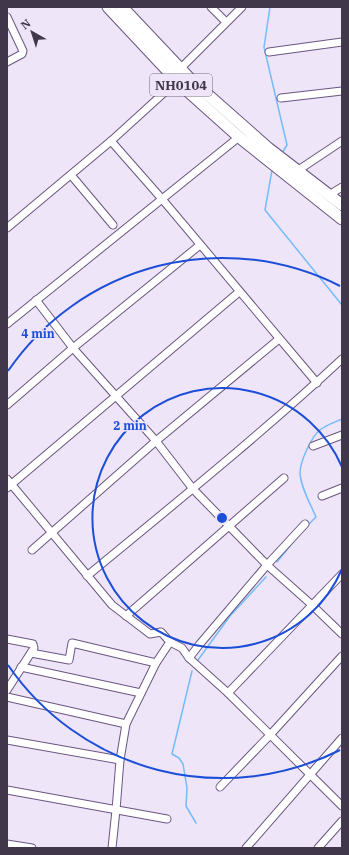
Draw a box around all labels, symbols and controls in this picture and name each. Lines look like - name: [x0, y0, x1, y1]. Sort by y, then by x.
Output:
- north arrow: [12, 12, 52, 52]
- text: N: [18, 16, 34, 32]
- road number: NH0104: [150, 74, 212, 96]
- text: 4 min: [21, 326, 55, 341]
- text: 2 min: [113, 418, 147, 433]
- centre of rings: [215, 511, 229, 525]

